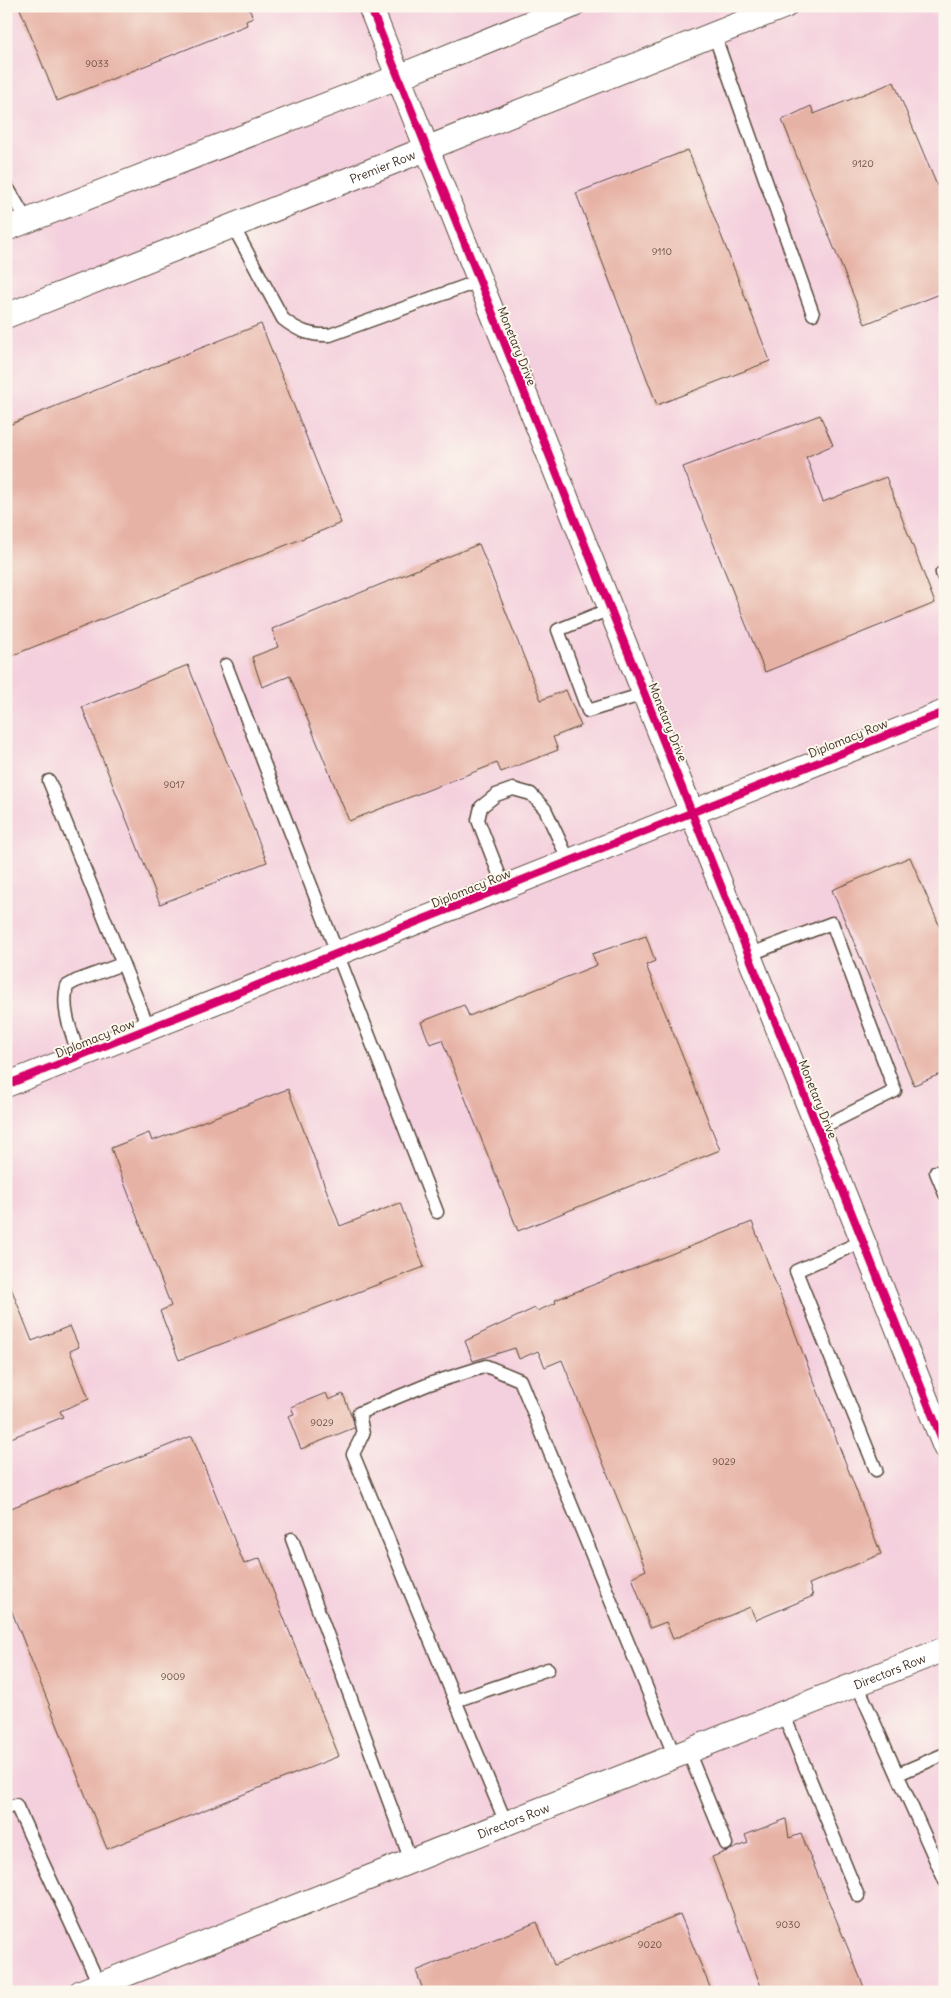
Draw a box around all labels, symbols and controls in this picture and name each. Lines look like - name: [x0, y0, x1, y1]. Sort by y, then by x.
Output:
- house number: 9033: [85, 57, 109, 70]
- street label: Premier Row: [347, 146, 418, 186]
- house number: 9120: [852, 157, 874, 170]
- house number: 9110: [652, 245, 672, 258]
- street label: Monetary Drive: [494, 304, 540, 388]
- street label: Monetary Drive: [645, 680, 691, 764]
- street label: Diplomacy Row: [806, 715, 890, 761]
- house number: 9017: [163, 778, 185, 791]
- street label: Diplomacy Row: [429, 865, 513, 911]
- street label: Diplomacy Row: [53, 1015, 137, 1061]
- street label: Monetary Drive: [795, 1057, 841, 1141]
- house number: 9029: [310, 1416, 334, 1429]
- house number: 9029: [712, 1455, 736, 1468]
- street label: Directors Row: [851, 1650, 928, 1692]
- house number: 9009: [161, 1670, 186, 1683]
- street label: Directors Row: [475, 1799, 552, 1841]
- house number: 9030: [776, 1918, 800, 1931]
- house number: 9020: [638, 1938, 662, 1951]

